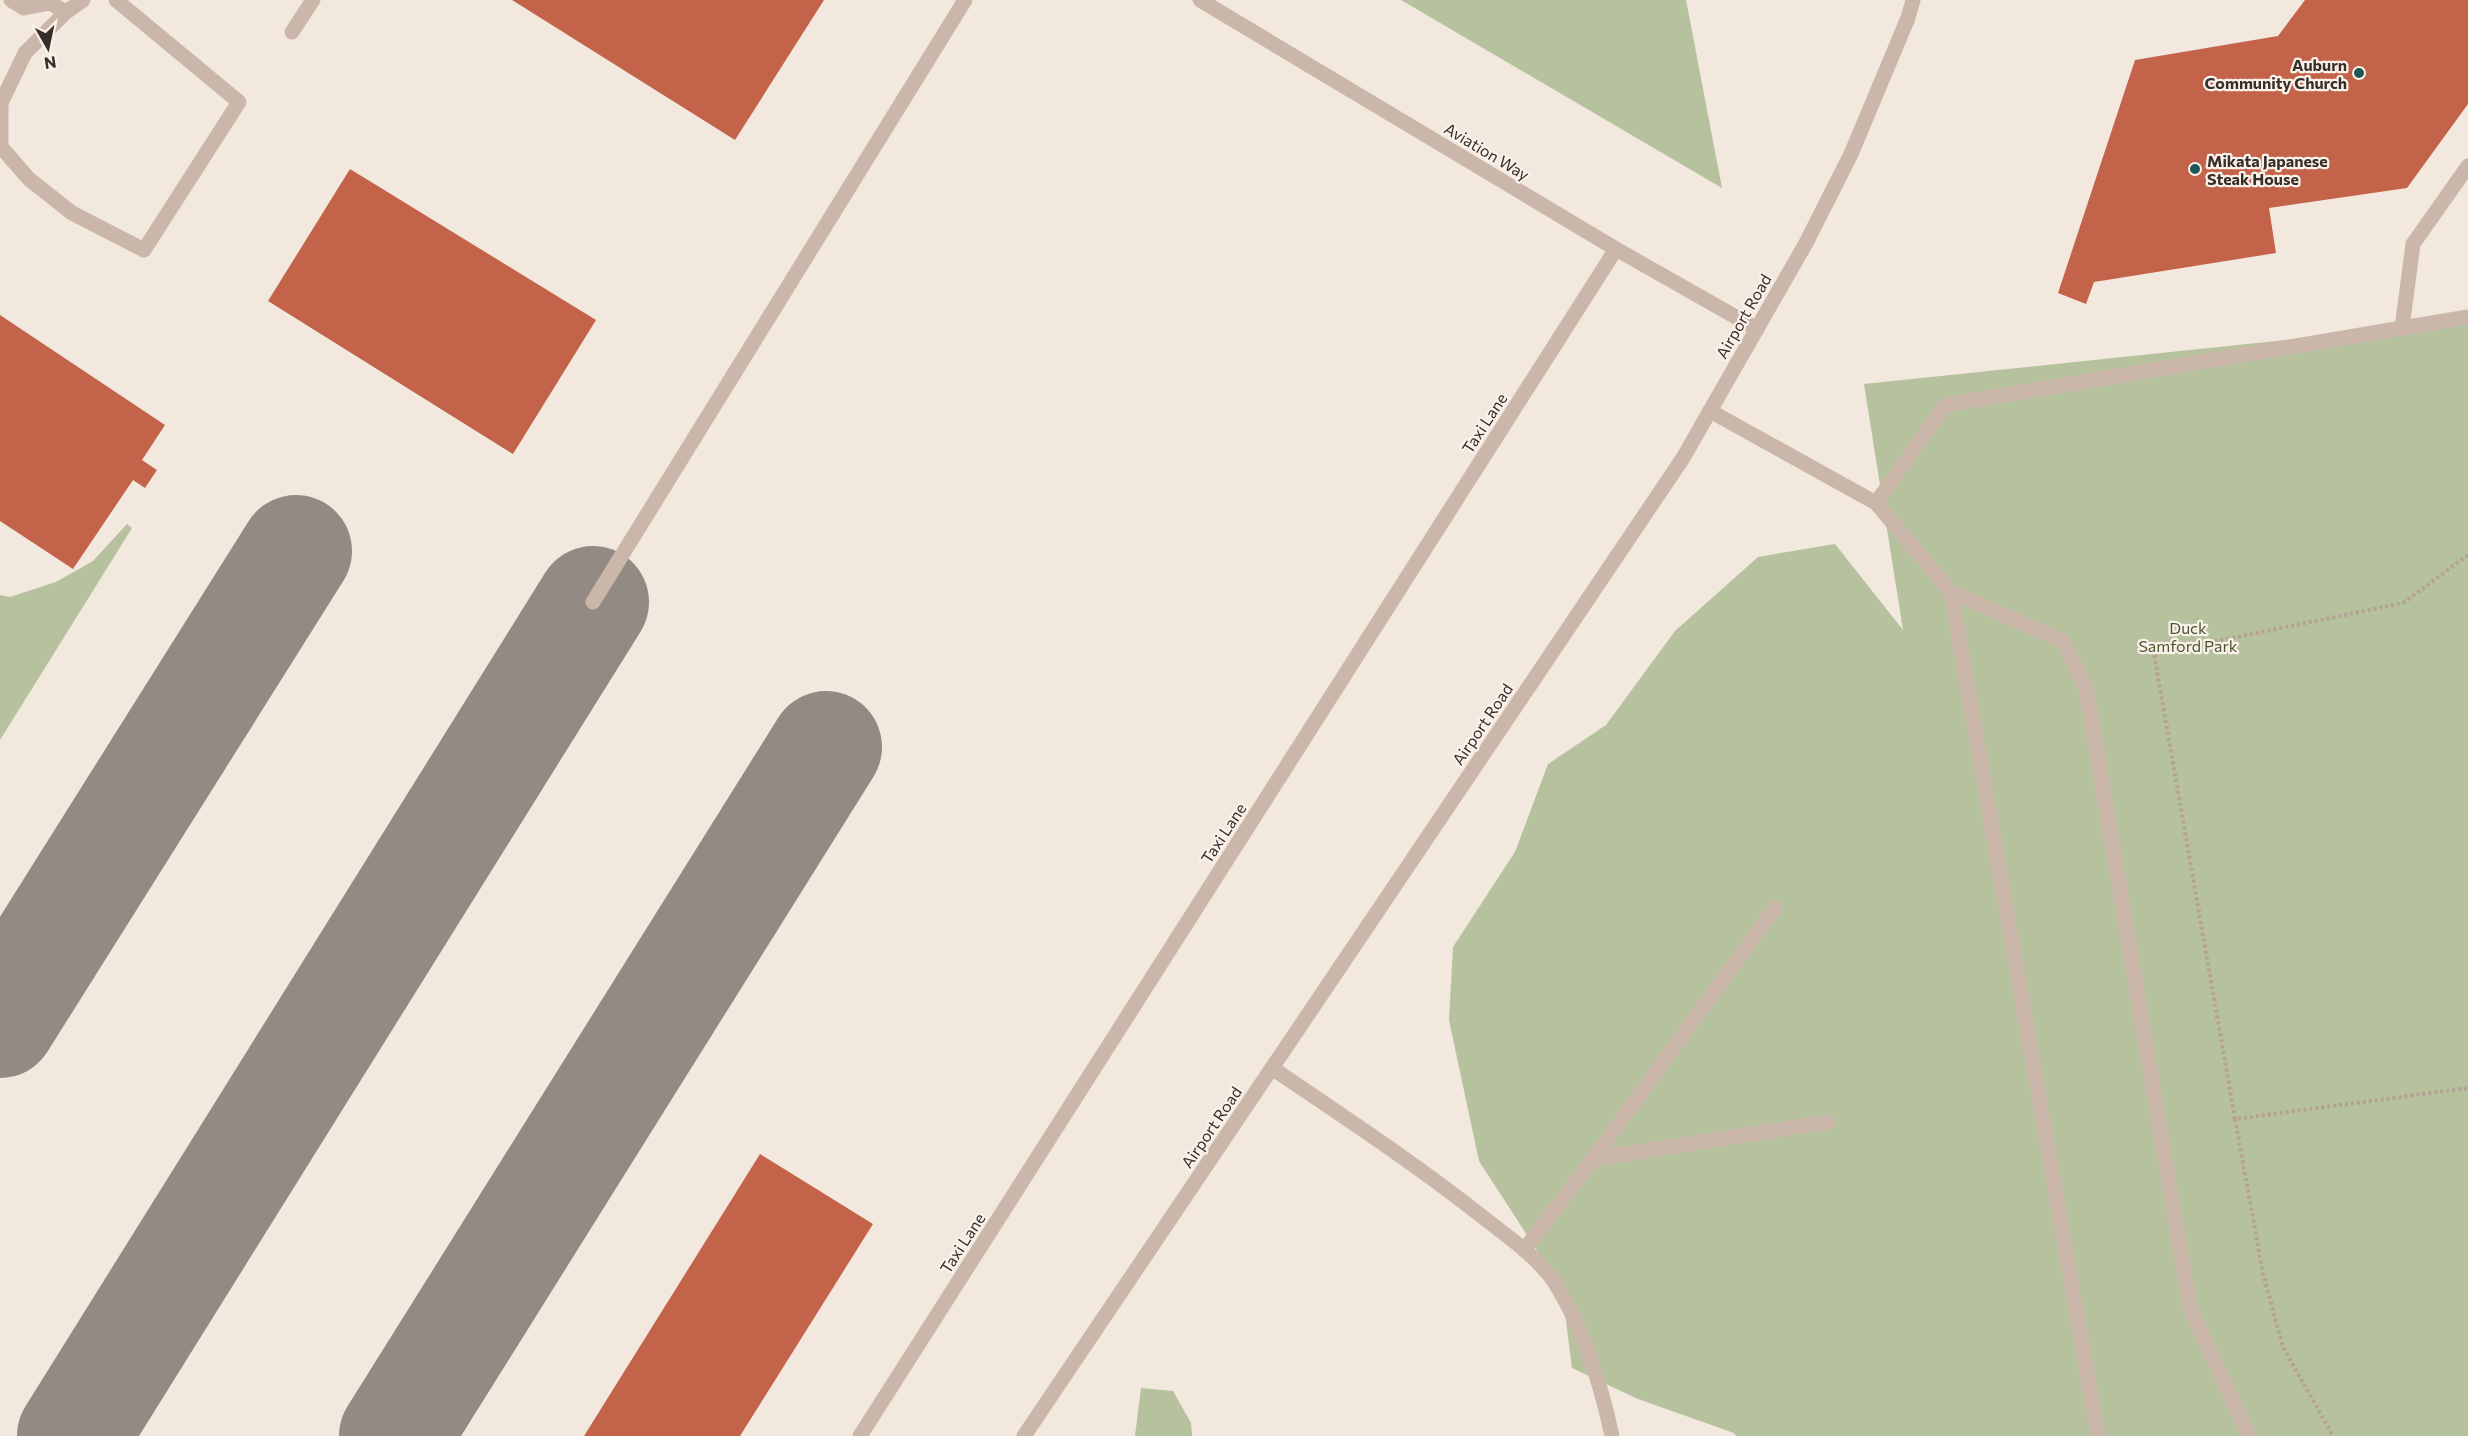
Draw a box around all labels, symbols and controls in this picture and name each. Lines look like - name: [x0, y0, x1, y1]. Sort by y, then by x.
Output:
- north arrow: [18, 18, 78, 78]
- text: N: [43, 53, 58, 74]
- place label: Auburn Community Church: [2204, 55, 2347, 92]
- marker: Auburn Community Church: [2352, 66, 2366, 80]
- street label: Aviation Way: [1441, 118, 1533, 184]
- place label: Mikata Japanese Steak House: [2207, 151, 2328, 188]
- marker: Mikata Japanese Steak House: [2188, 162, 2202, 176]
- street label: Airport Road: [1711, 271, 1775, 361]
- street label: Taxi Lane: [1457, 389, 1511, 457]
- park label: Duck Samford Park: [2138, 618, 2238, 655]
- street label: Airport Road: [1448, 680, 1516, 768]
- street label: Taxi Lane: [1196, 799, 1250, 867]
- street label: Airport Road: [1177, 1083, 1245, 1171]
- street label: Taxi Lane: [935, 1209, 989, 1277]

